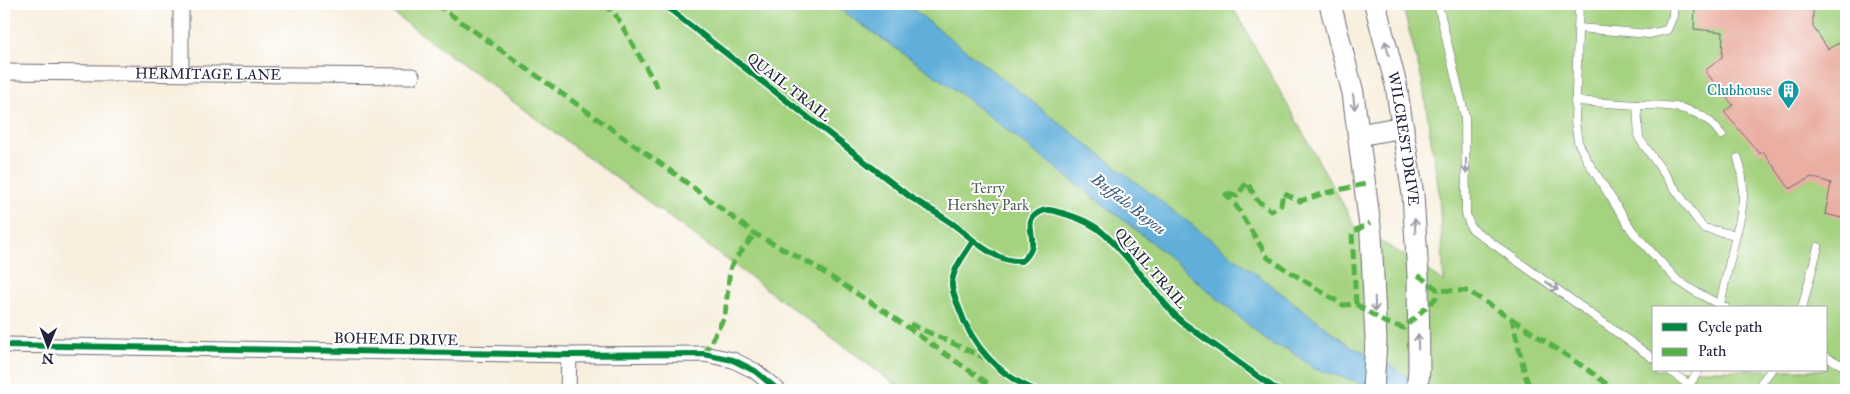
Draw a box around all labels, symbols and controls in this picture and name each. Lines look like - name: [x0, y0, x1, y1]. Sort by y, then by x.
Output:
- one-way arrow: [1382, 41, 1391, 57]
- street label: QUAIL TRAIL: [744, 49, 834, 125]
- street label: HERMITAGE LANE: [135, 64, 281, 84]
- street label: WILCREST DRIVE: [1384, 70, 1423, 206]
- building icon: Clubhouse: [1776, 78, 1800, 109]
- place label: Clubhouse: [1707, 81, 1772, 99]
- one-way arrow: [1350, 94, 1360, 110]
- one-way arrow: [1461, 158, 1471, 174]
- water label: Buffalo Bayou: [1087, 169, 1170, 240]
- park label: Terry Hershey Park: [947, 179, 1029, 214]
- one-way arrow: [1410, 218, 1419, 234]
- street label: QUAIL TRAIL: [1111, 224, 1191, 312]
- one-way arrow: [1545, 281, 1559, 291]
- one-way arrow: [1370, 296, 1379, 312]
- legend: [1652, 306, 1828, 372]
- text: Cycle path: [1698, 318, 1763, 336]
- north arrow: [22, 322, 72, 372]
- street label: BOHEME DRIVE: [334, 329, 458, 349]
- one-way arrow: [1414, 334, 1423, 350]
- text: Path: [1698, 342, 1727, 360]
- text: N: [42, 350, 54, 367]

